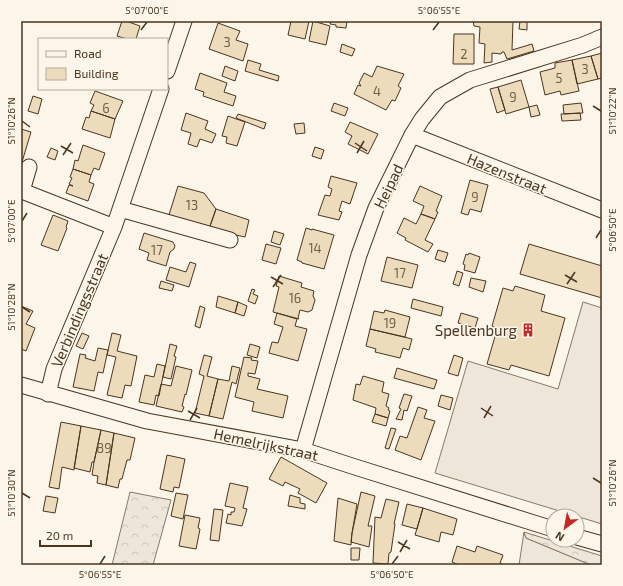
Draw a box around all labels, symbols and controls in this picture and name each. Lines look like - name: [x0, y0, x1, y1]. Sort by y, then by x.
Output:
- text: 5°07'00"E: [125, 4, 169, 16]
- text: 5°06'55"E: [418, 4, 461, 16]
- house number: 3: [223, 34, 231, 50]
- legend: [38, 38, 168, 90]
- text: Road: [74, 46, 102, 60]
- house number: 2: [460, 46, 468, 62]
- house number: 3: [581, 61, 589, 77]
- text: Building: [74, 66, 119, 80]
- house number: 5: [556, 70, 563, 86]
- house number: 4: [373, 83, 381, 99]
- text: 51°10'22"N: [606, 88, 618, 134]
- house number: 9: [509, 89, 517, 105]
- text: 51°10'26"N: [5, 98, 17, 145]
- house number: 6: [102, 100, 110, 116]
- street label: Hazenstraat: [465, 149, 550, 197]
- street label: Heipad: [370, 161, 406, 211]
- house number: 9: [471, 189, 479, 205]
- house number: 13: [186, 197, 198, 213]
- text: 5°07'00"E: [5, 199, 17, 243]
- text: 5°06'50"E: [606, 208, 618, 252]
- house number: 14: [308, 240, 322, 256]
- house number: 17: [151, 242, 163, 258]
- street label: Verbindingsstraat: [47, 250, 111, 370]
- house number: 17: [394, 265, 406, 281]
- text: 51°10'28"N: [5, 283, 17, 331]
- house number: 16: [289, 290, 301, 306]
- house number: 19: [384, 315, 396, 331]
- place label: Spellenburg: [435, 321, 518, 339]
- building icon: Spellenburg: [520, 322, 536, 338]
- street label: Hemelrijkstraat: [212, 424, 320, 465]
- house number: 89: [96, 440, 112, 456]
- text: 51°10'26"N: [606, 460, 618, 507]
- text: 51°10'30"N: [5, 469, 17, 517]
- north arrow: [545, 508, 585, 548]
- scale bar: [40, 522, 91, 548]
- text: 20 m: [46, 528, 73, 542]
- text: N: [553, 529, 566, 545]
- text: 5°06'55"E: [79, 568, 122, 580]
- text: 5°06'50"E: [370, 568, 414, 580]

